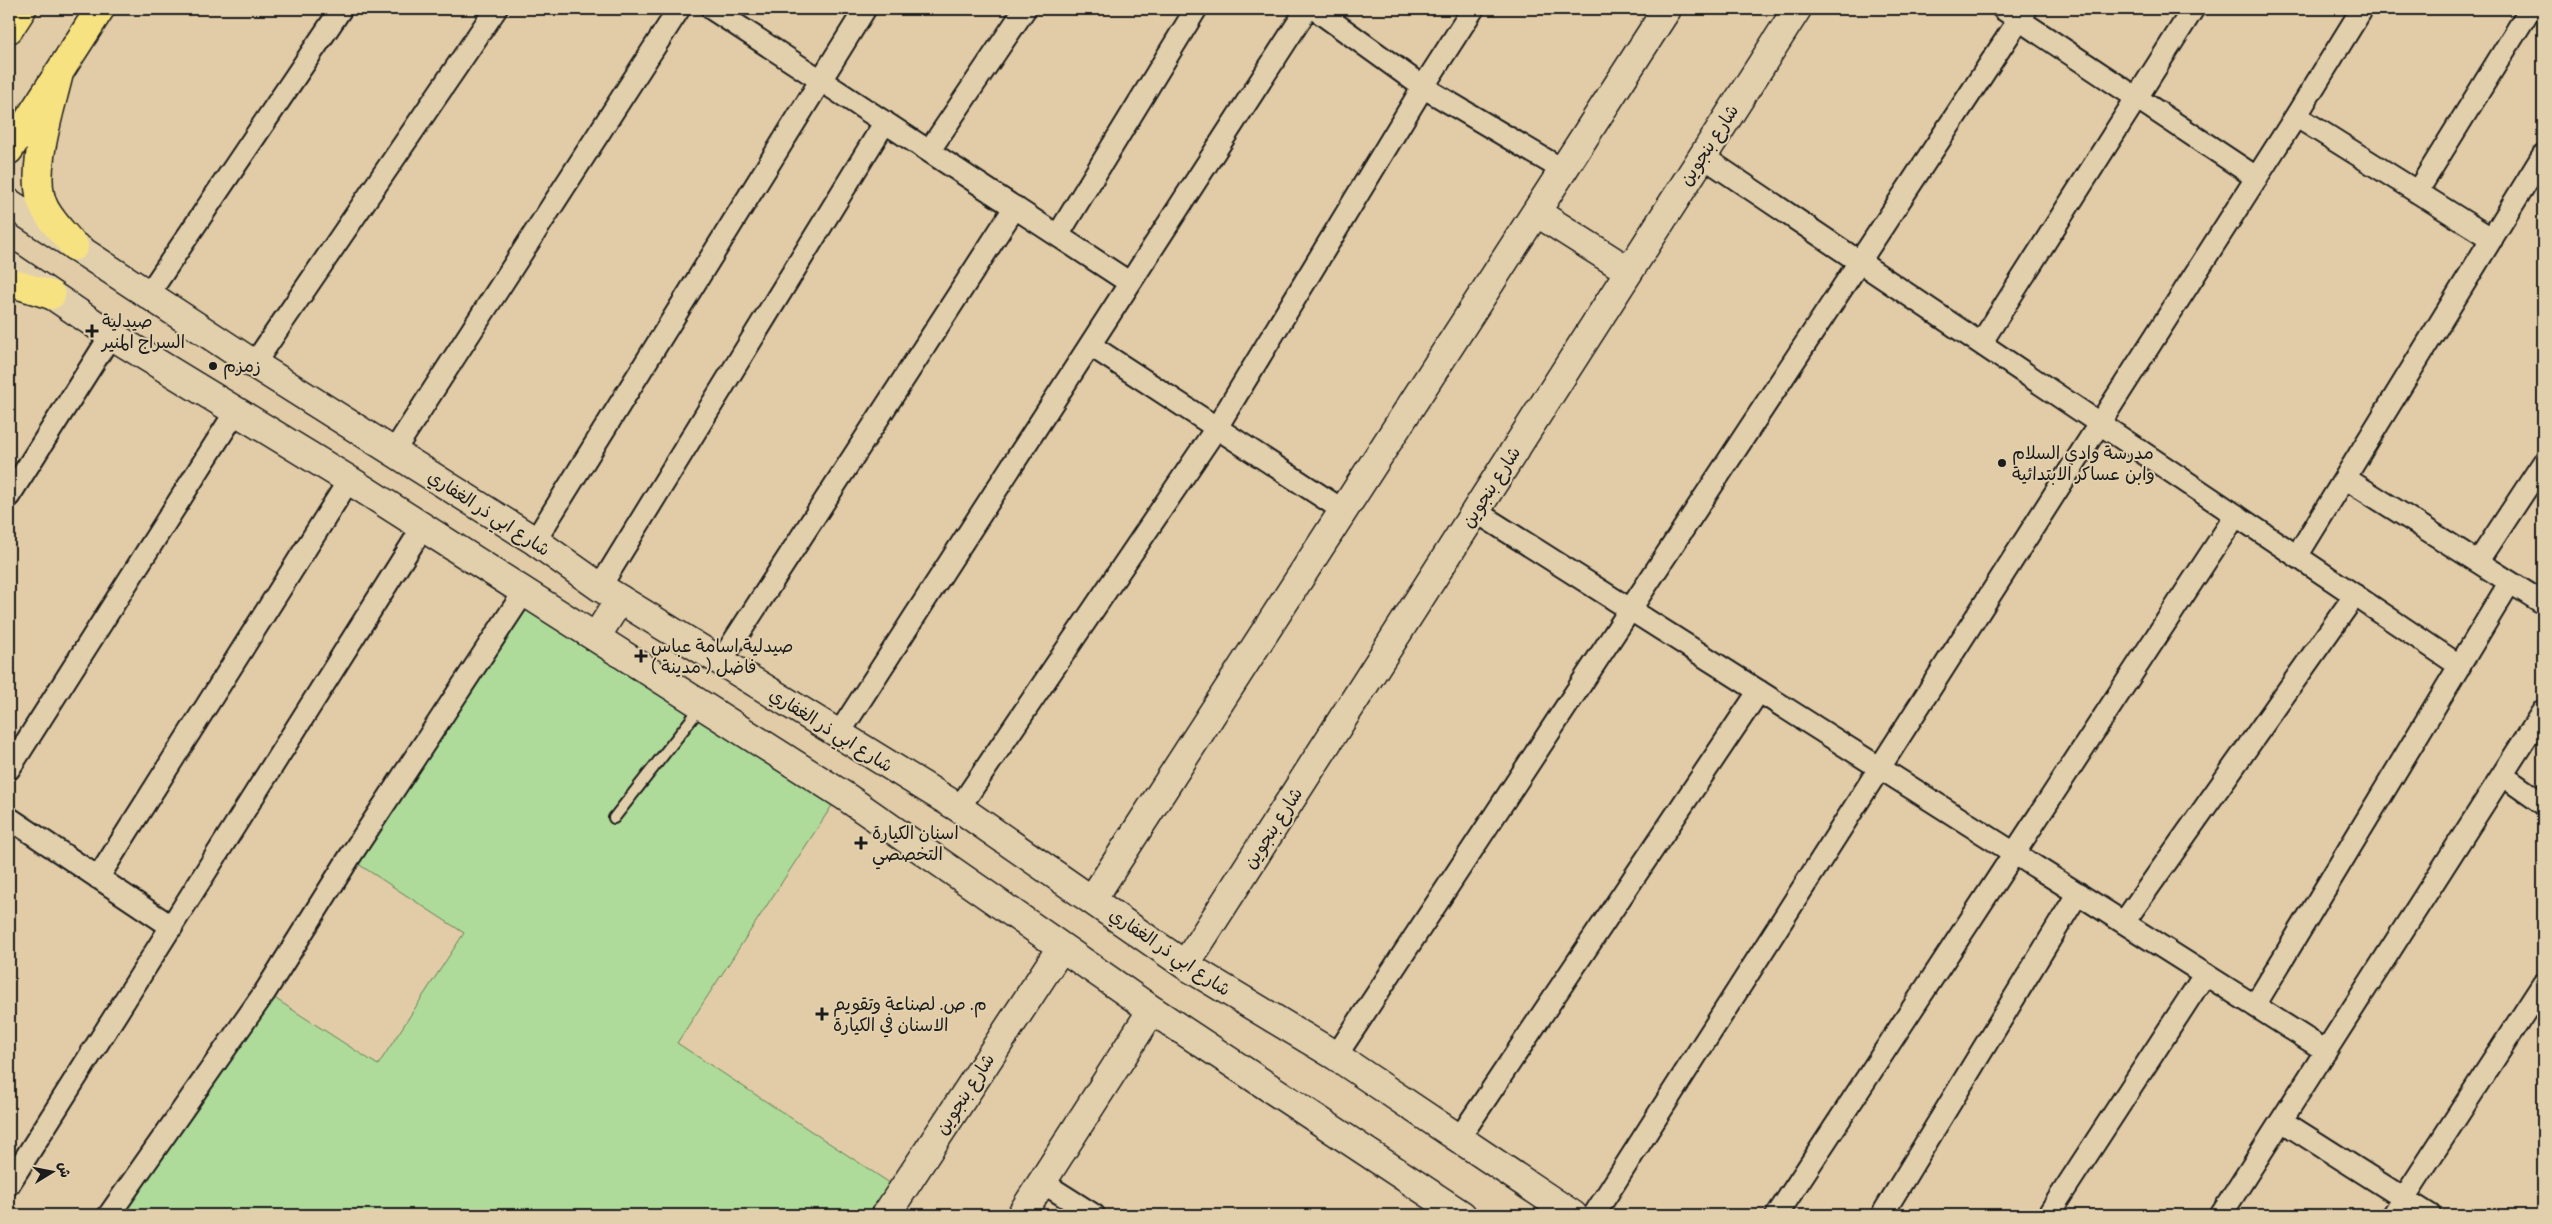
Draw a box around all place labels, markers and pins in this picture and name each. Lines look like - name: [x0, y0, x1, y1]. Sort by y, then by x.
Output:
- place label: صيدلية السراج المنير: [100, 308, 185, 354]
- marker: صيدلية السراج المنير: [86, 325, 98, 337]
- place label: زمزم: [223, 353, 261, 380]
- marker: زمزم: [207, 360, 219, 372]
- place label: مدرسة وادي السلام وابن عساكر الابتدائية: [2012, 440, 2155, 486]
- marker: مدرسة وادي السلام وابن عساكر الابتدائية: [1996, 457, 2008, 469]
- place label: صيدلية اسامة عباس فاضل ( مدينة ): [651, 633, 794, 679]
- marker: صيدلية اسامة عباس فاضل ( مدينة ): [635, 650, 647, 662]
- place label: اسنان الكيارة التخصصي: [872, 820, 959, 870]
- marker: اسنان الكيارة التخصصي: [854, 836, 868, 850]
- place label: م. ص. لصناعة وتقويم الاسنان في الكيارة: [833, 991, 987, 1038]
- marker: م. ص. لصناعة وتقويم الاسنان في الكيارة: [815, 1007, 829, 1021]

